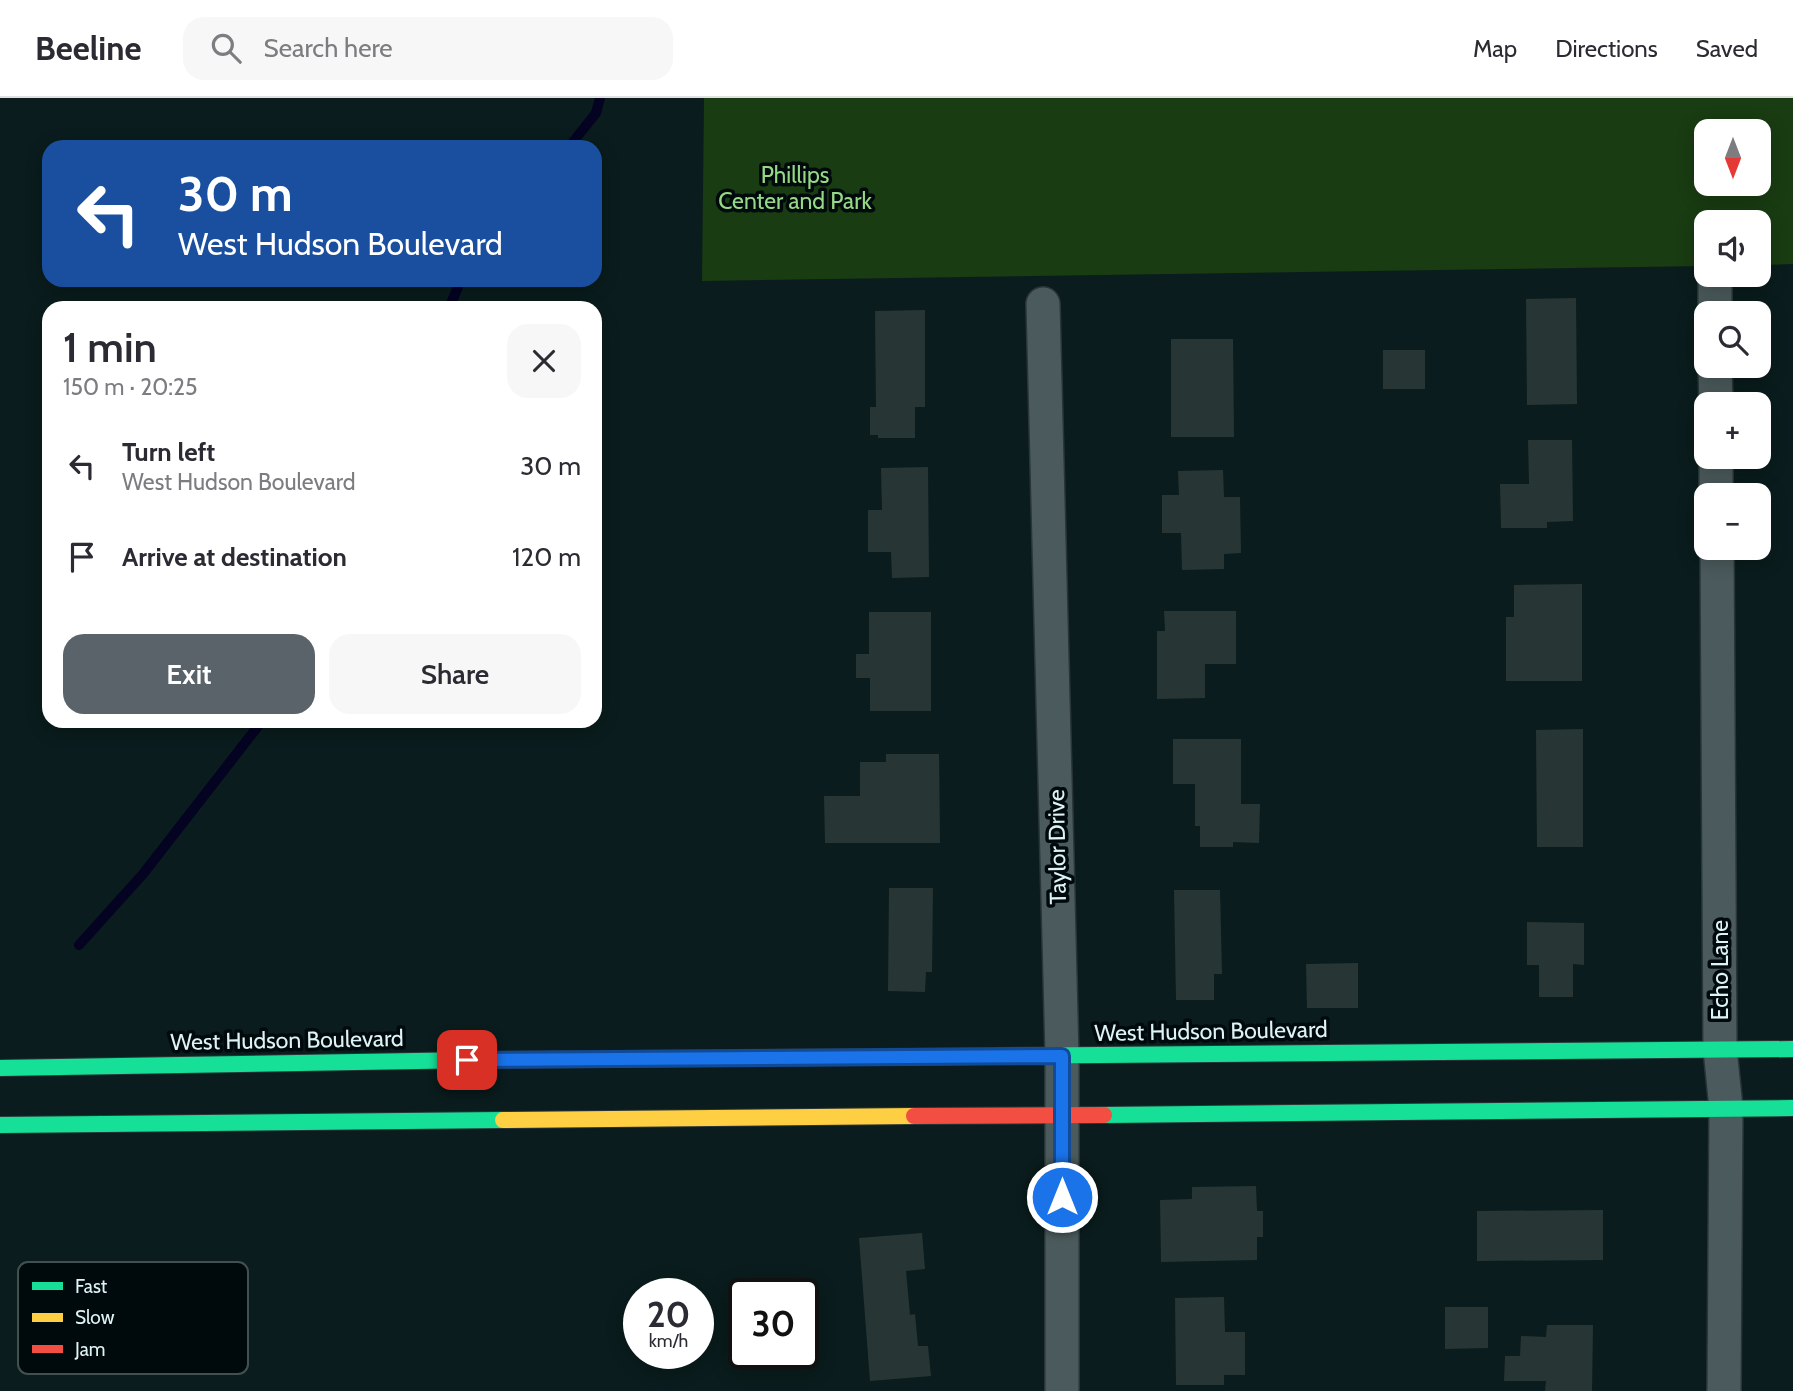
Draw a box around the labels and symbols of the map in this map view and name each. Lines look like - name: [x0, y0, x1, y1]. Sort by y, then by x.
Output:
- north arrow: [1694, 119, 1771, 196]
- park label: Phillips Center and Park: [718, 161, 872, 215]
- street label: Taylor Drive: [1042, 789, 1072, 905]
- street label: Echo Lane: [1706, 920, 1734, 1020]
- street label: West Hudson Boulevard: [1094, 1015, 1328, 1047]
- street label: West Hudson Boulevard: [170, 1024, 404, 1056]
- pin: [437, 1030, 497, 1090]
- position arrow: [1025, 1160, 1099, 1234]
- legend: [18, 1262, 248, 1374]
- text: Fast: [75, 1275, 108, 1298]
- speed limit sign: 30: [728, 1278, 819, 1369]
- text: Slow: [75, 1306, 115, 1329]
- text: Jam: [74, 1338, 105, 1361]

